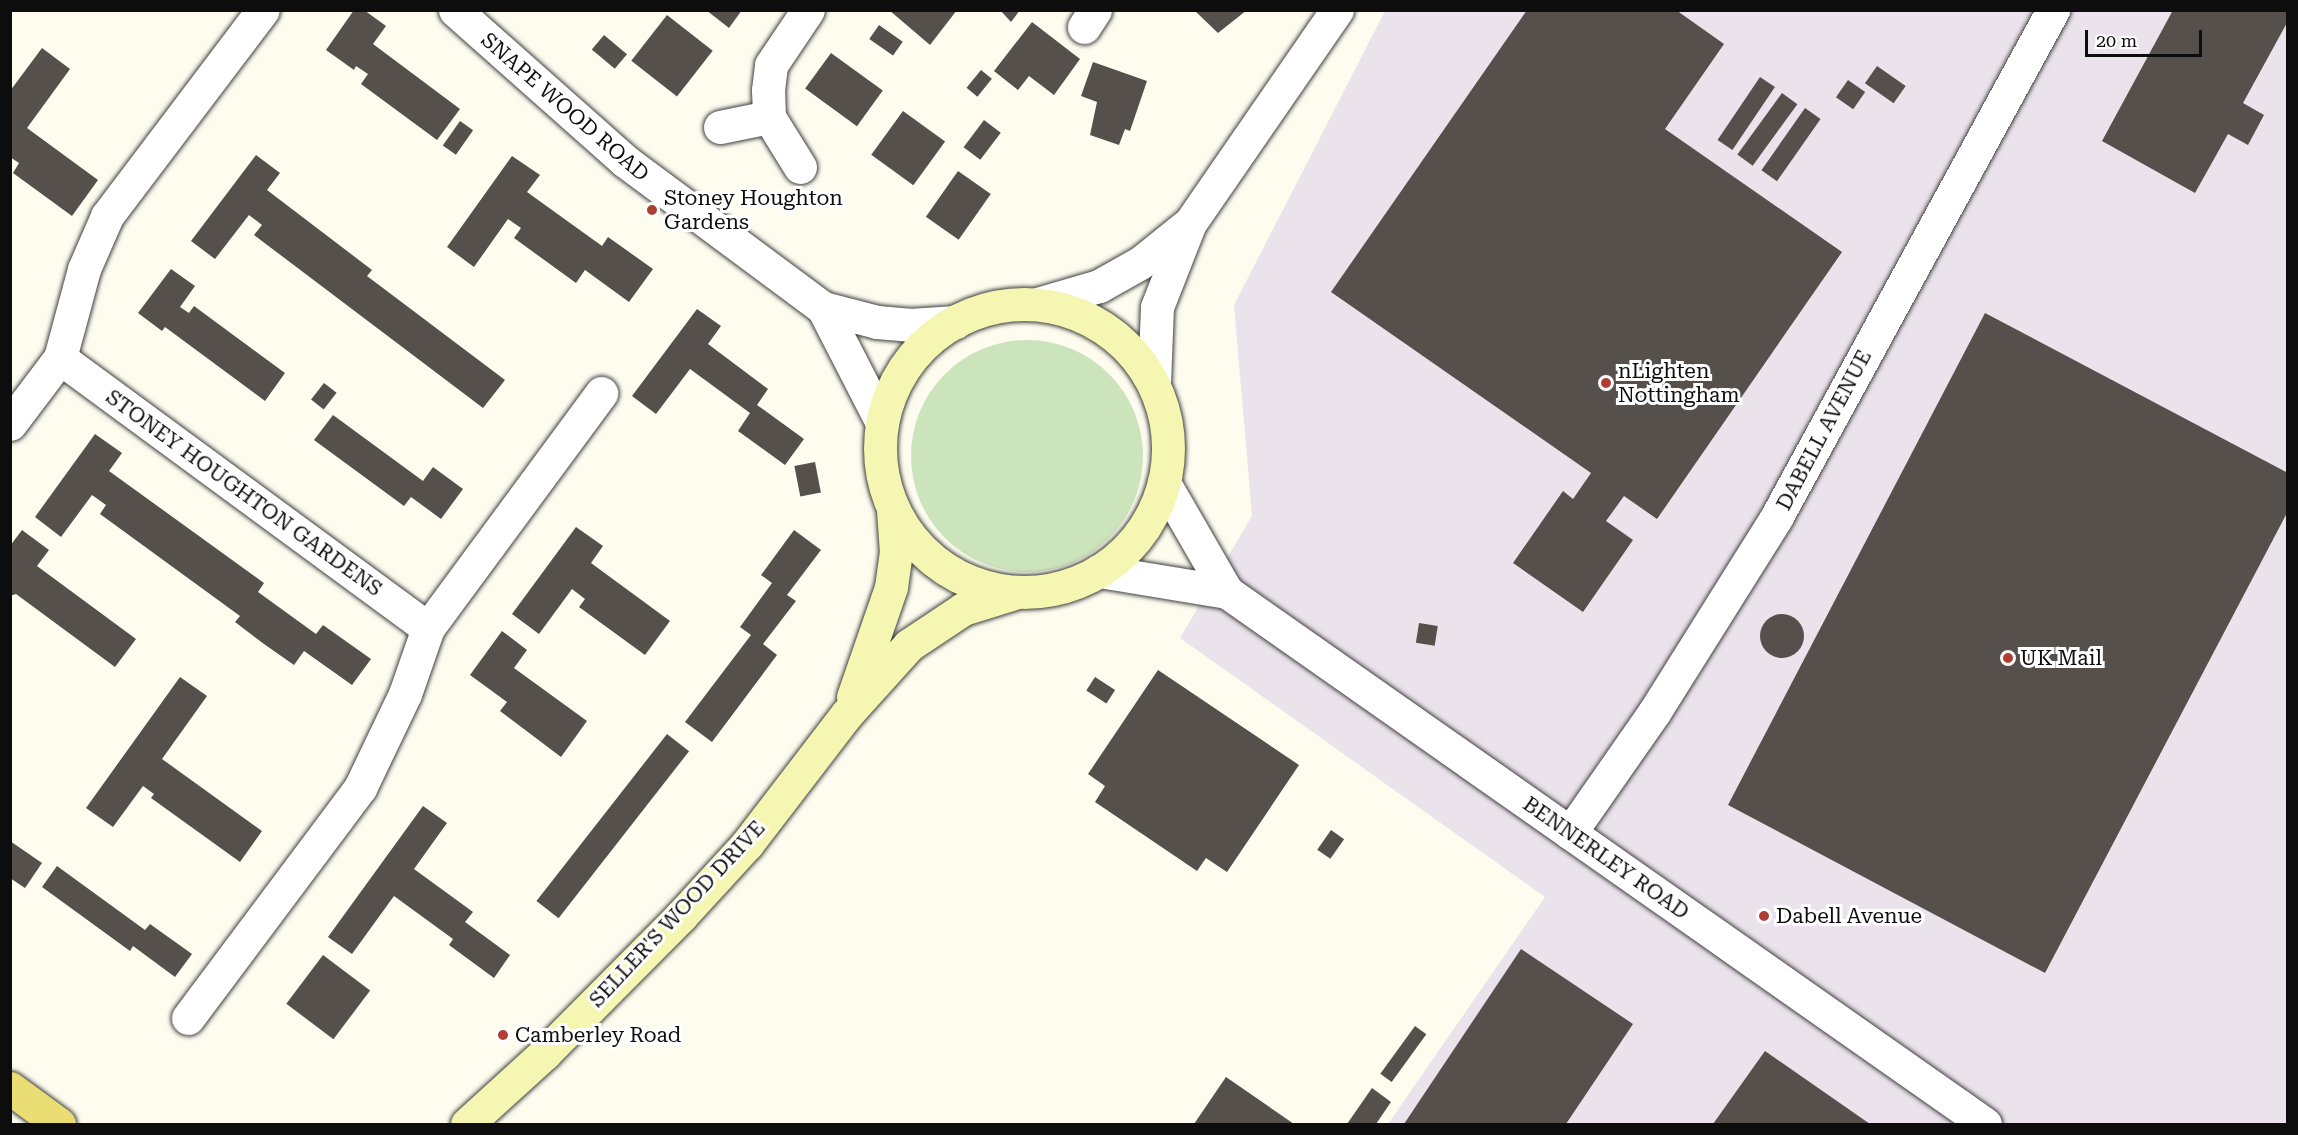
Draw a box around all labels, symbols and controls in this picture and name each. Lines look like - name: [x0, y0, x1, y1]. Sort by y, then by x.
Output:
- scale bar: [2088, 18, 2205, 56]
- street label: SNAPE WOOD ROAD: [476, 27, 654, 187]
- text: 20 m: [2096, 30, 2137, 51]
- place label: Stoney Houghton Gardens: [664, 185, 843, 235]
- marker: Stoney Houghton Gardens: [645, 203, 659, 217]
- street label: DABELL AVENUE: [1771, 345, 1877, 515]
- place label: nLighten Nottingham: [1618, 358, 1740, 408]
- marker: nLighten Nottingham: [1599, 376, 1613, 390]
- street label: STONEY HOUGHTON GARDENS: [101, 384, 387, 602]
- place label: UK Mail: [2020, 645, 2102, 671]
- marker: UK Mail: [2001, 651, 2015, 665]
- street label: BENNERLEY ROAD: [1518, 791, 1694, 925]
- street label: SELLER'S WOOD DRIVE: [584, 816, 770, 1012]
- place label: Dabell Avenue: [1776, 903, 1922, 929]
- marker: Dabell Avenue: [1757, 909, 1771, 923]
- place label: Camberley Road: [515, 1022, 681, 1048]
- marker: Camberley Road: [496, 1028, 510, 1042]

